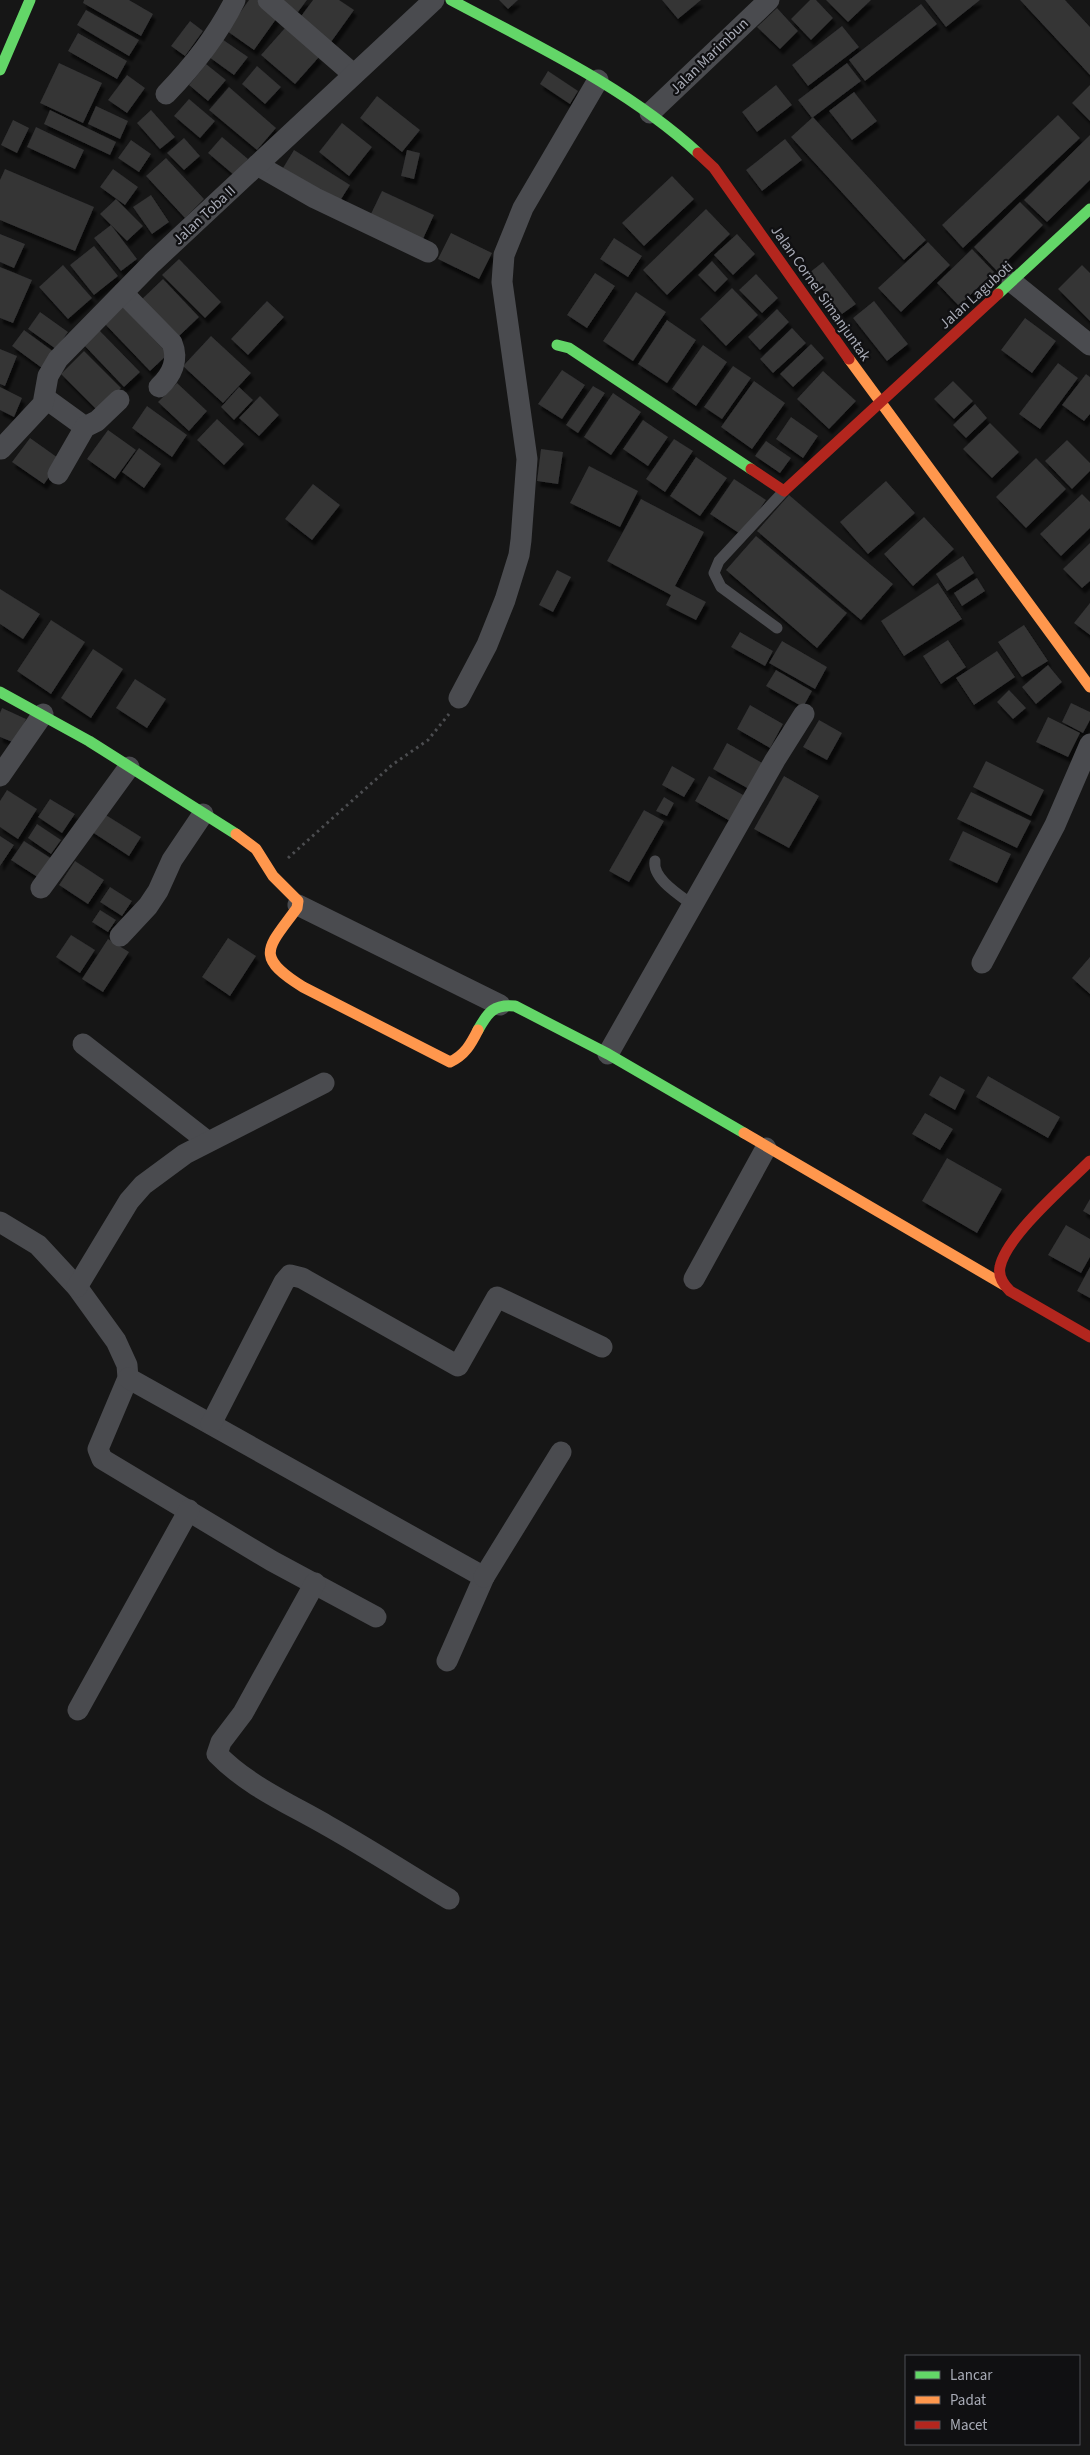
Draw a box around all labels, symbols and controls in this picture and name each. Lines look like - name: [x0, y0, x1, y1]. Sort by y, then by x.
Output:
- street label: Jalan Marimbun: [665, 13, 753, 99]
- street label: Jalan Toba II: [168, 181, 240, 250]
- street label: Jalan Cornel Simanjuntak: [766, 221, 876, 366]
- street label: Jalan Laguboti: [935, 257, 1018, 334]
- legend: [905, 2355, 1080, 2445]
- text: Lancar: [950, 2365, 993, 2386]
- text: Padat: [950, 2390, 986, 2411]
- text: Macet: [950, 2415, 987, 2436]

